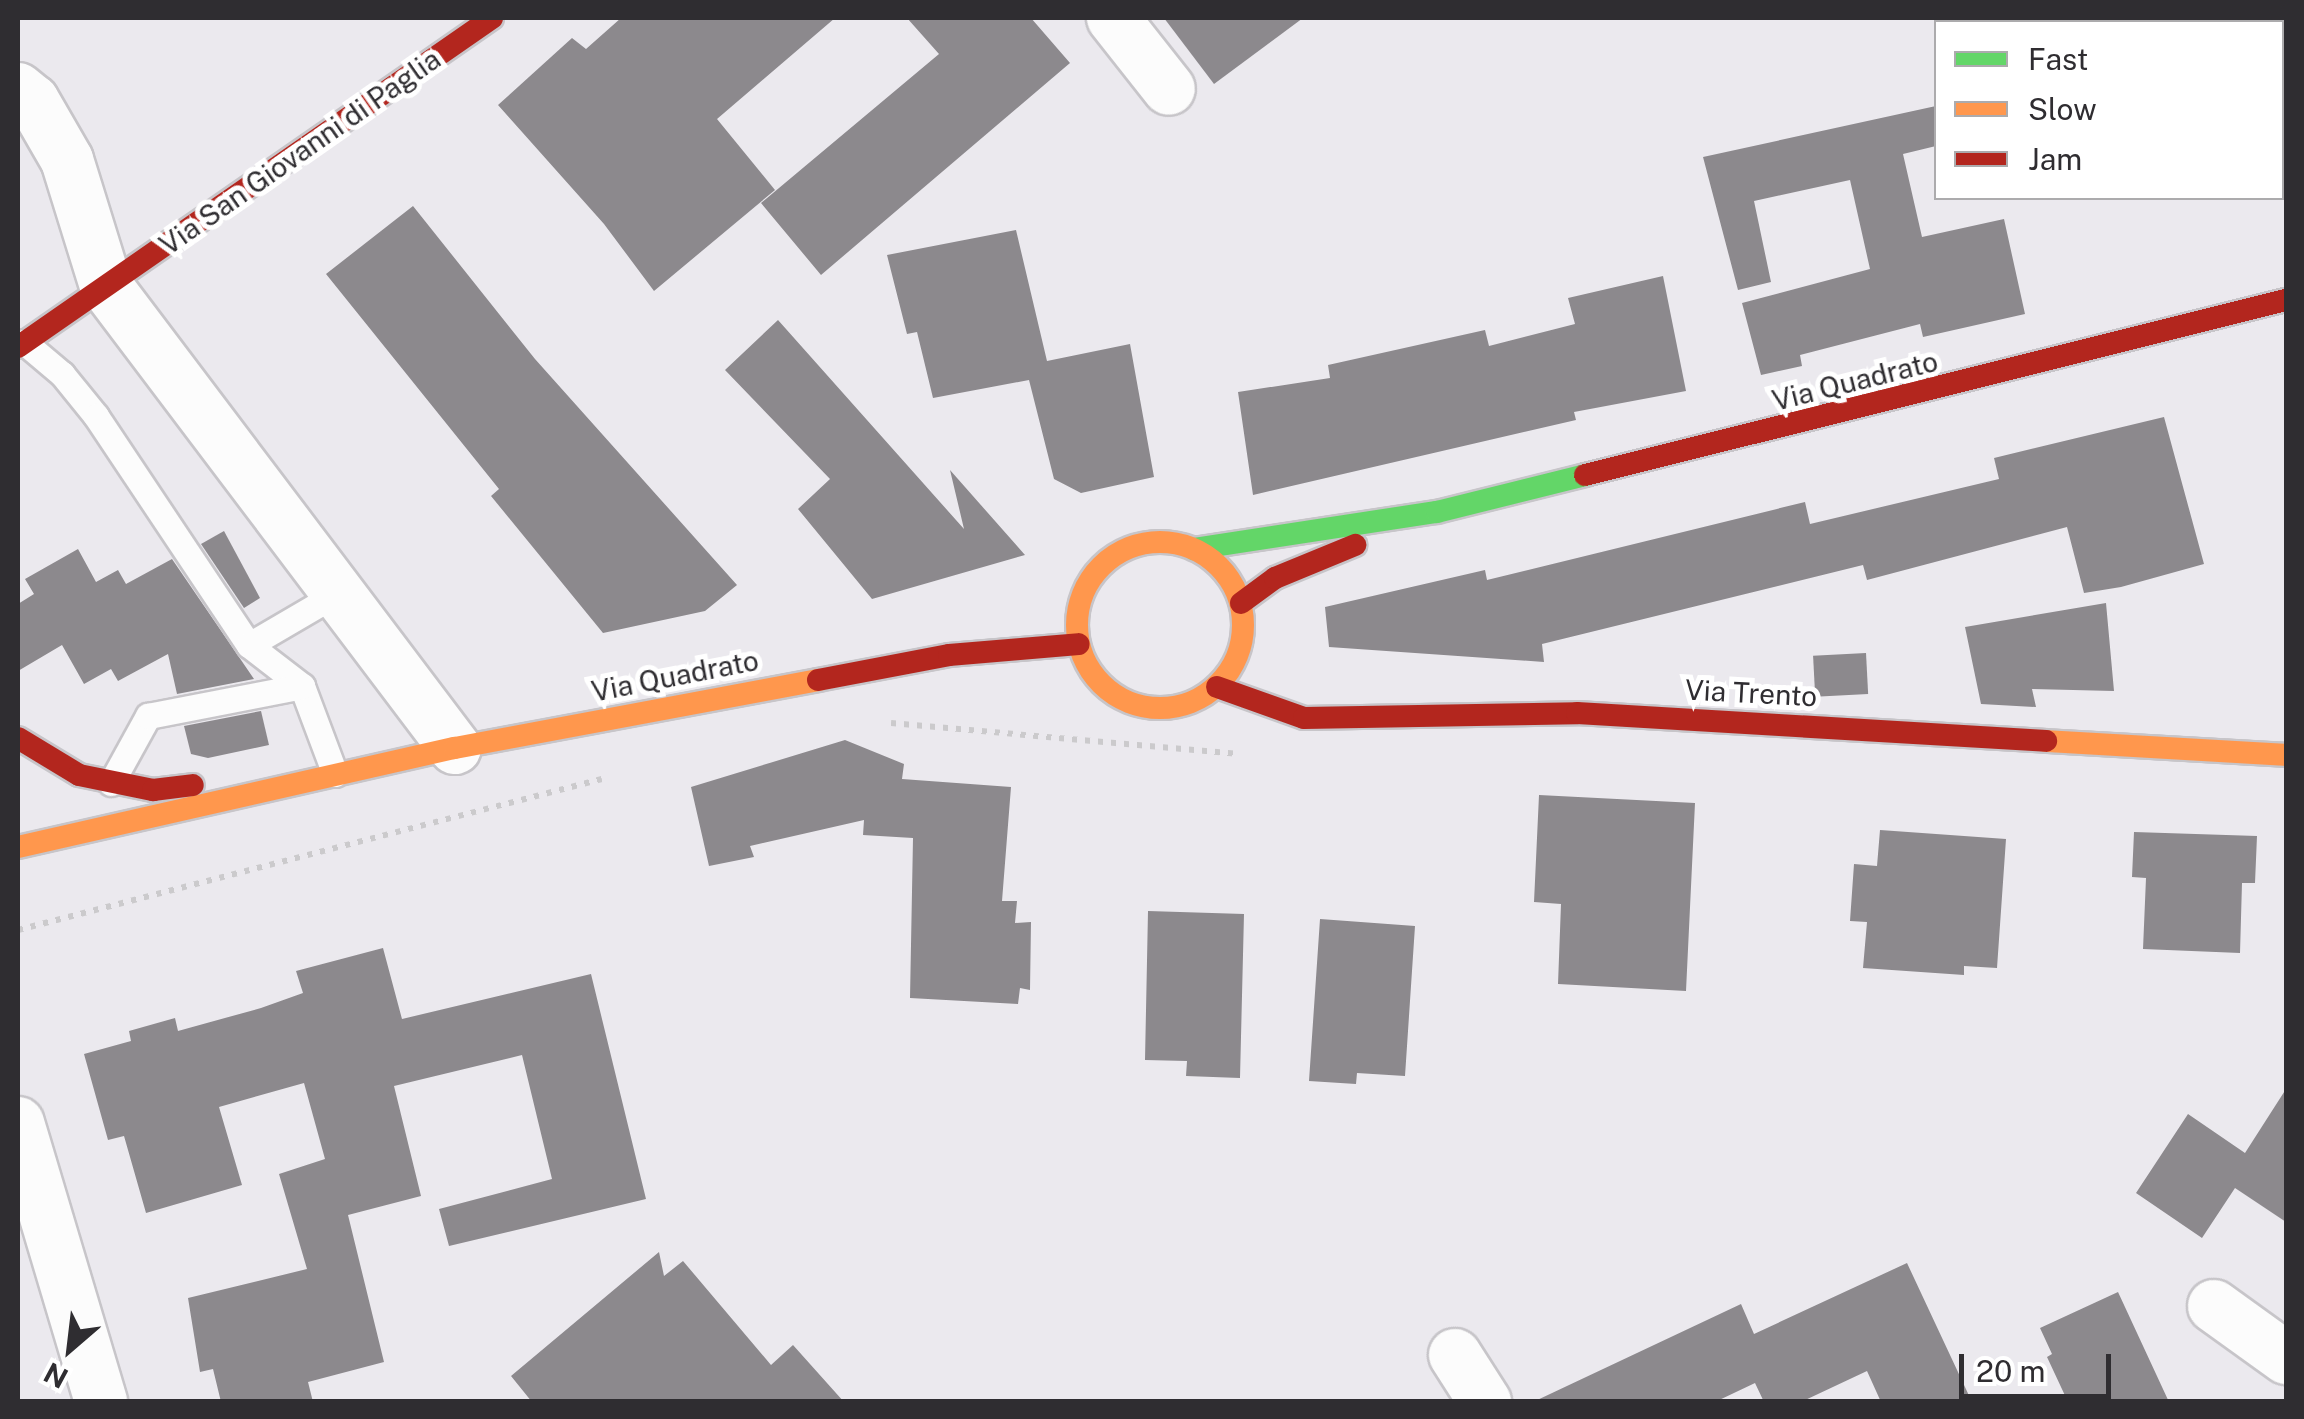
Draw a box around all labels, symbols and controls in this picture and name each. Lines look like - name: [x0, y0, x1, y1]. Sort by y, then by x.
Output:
- legend: [1934, 20, 2284, 200]
- text: Fast: [2028, 41, 2088, 77]
- street label: Via San Giovanni di Paglia: [153, 42, 447, 262]
- text: Slow: [2028, 91, 2097, 127]
- text: Jam: [2028, 141, 2082, 177]
- street label: Via Quadrato: [1769, 344, 1941, 418]
- street label: Via Quadrato: [589, 643, 761, 709]
- street label: Via Trento: [1684, 673, 1818, 713]
- north arrow: [20, 1299, 120, 1399]
- scale bar: [1964, 1334, 2116, 1396]
- text: 20 m: [1976, 1353, 2045, 1389]
- text: N: [38, 1356, 73, 1396]

